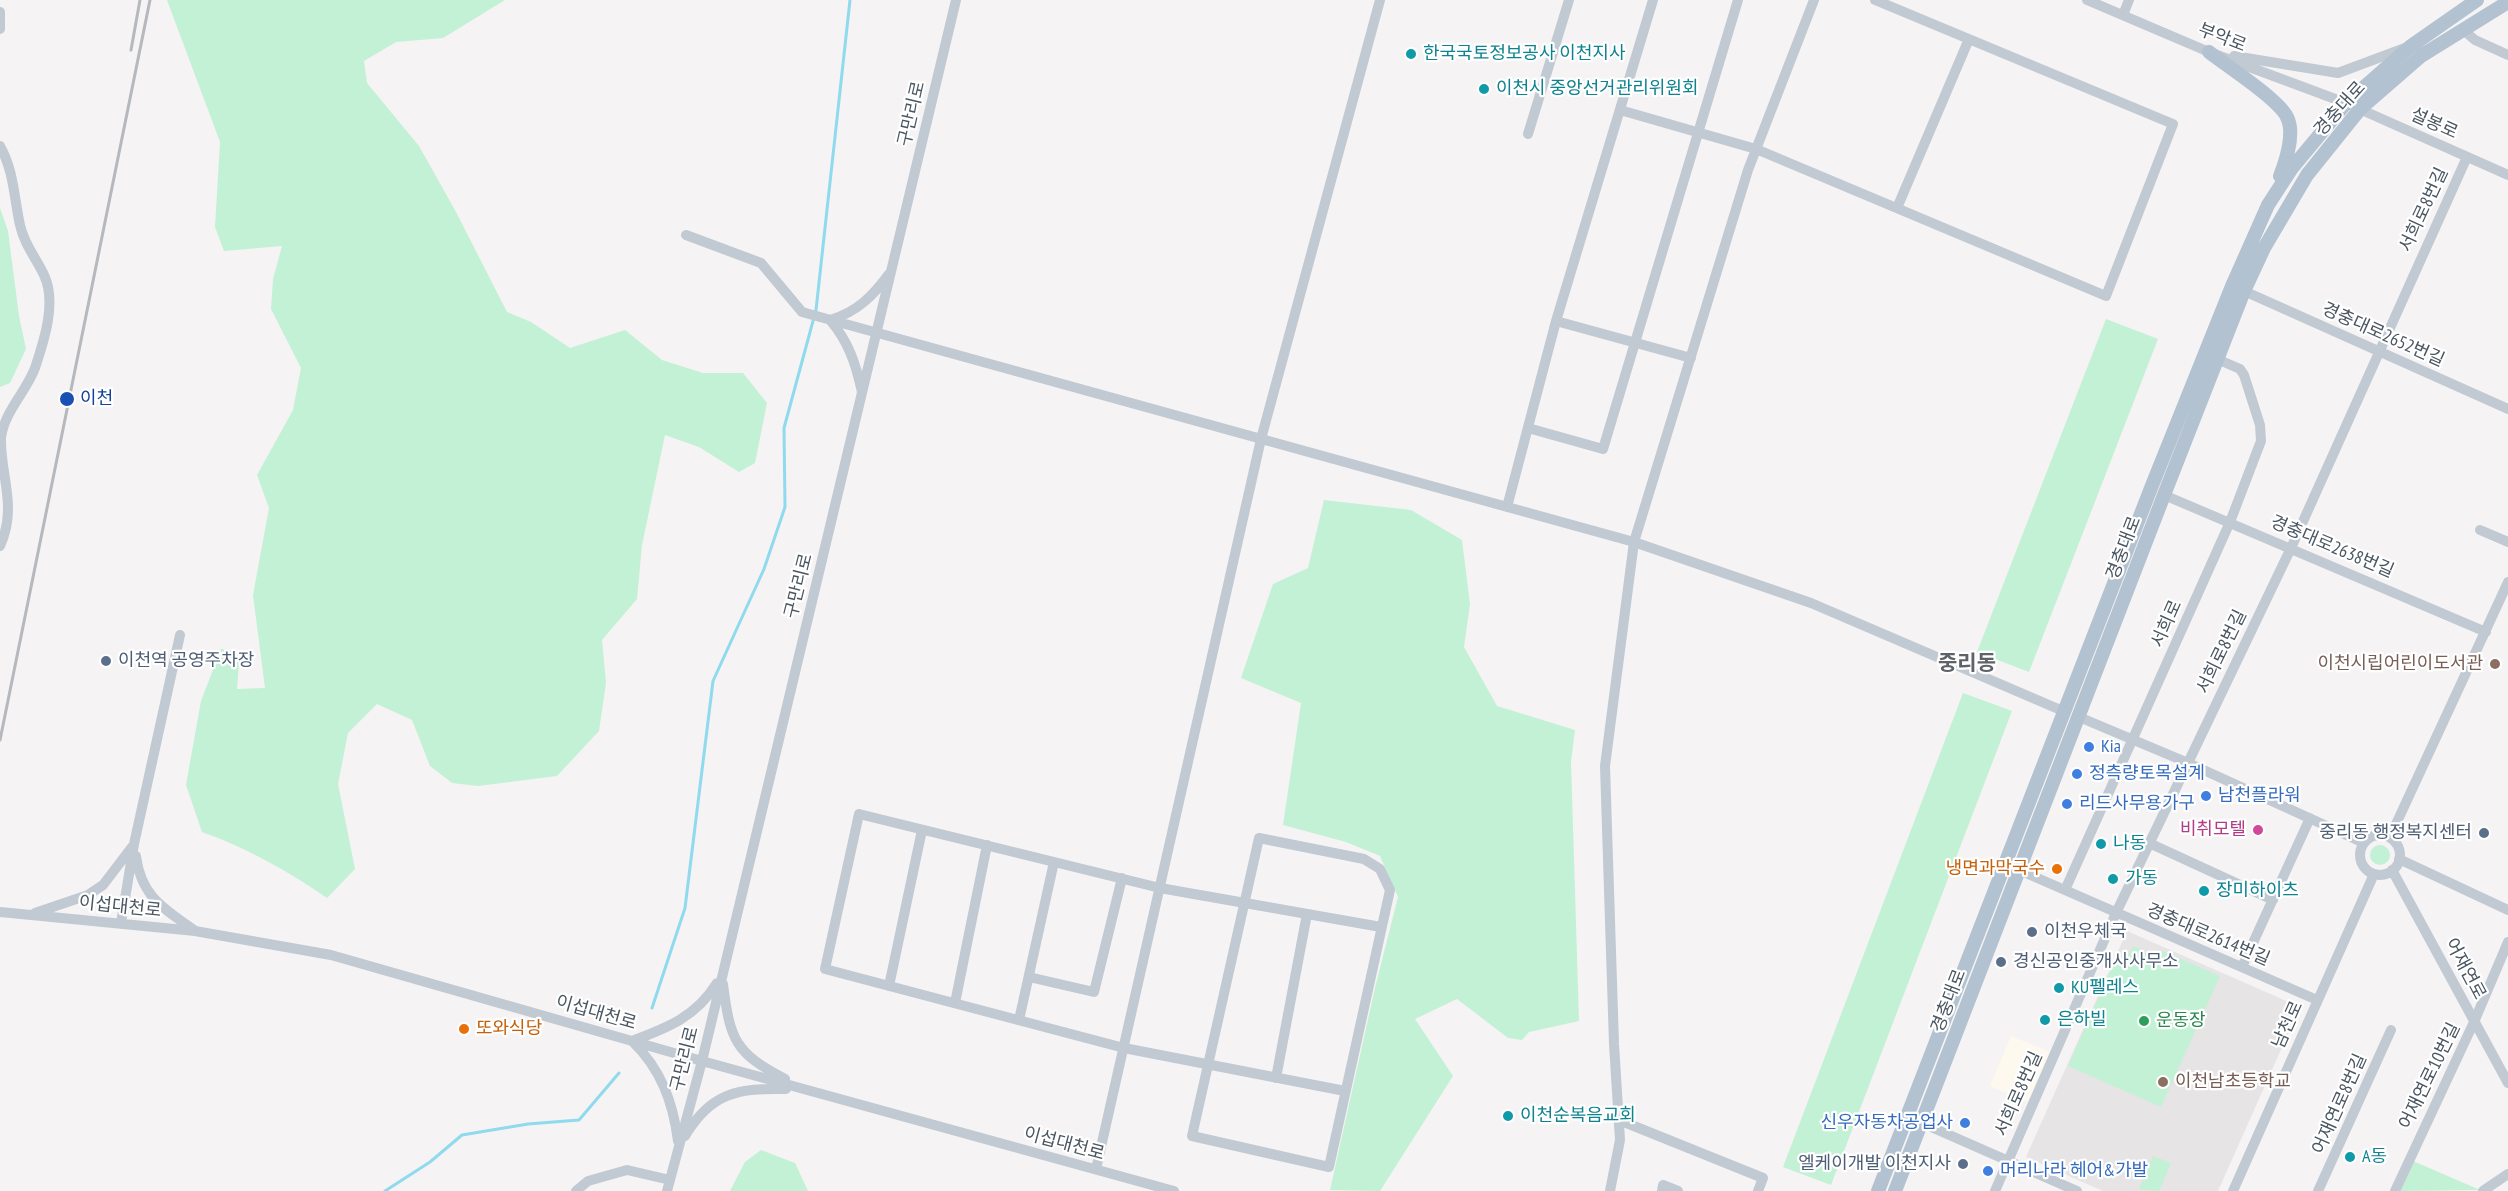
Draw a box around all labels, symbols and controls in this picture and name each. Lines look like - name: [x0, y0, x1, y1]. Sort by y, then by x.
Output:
- street label: 부악로: [2195, 19, 2249, 57]
- place label: 한국국토정보공사 이천지사: [1423, 43, 1626, 65]
- marker: 한국국토정보공사 이천지사: [1404, 47, 1418, 61]
- street label: 경충대로: [2310, 77, 2370, 141]
- place label: 이천시 중앙선거관리위원회: [1496, 78, 1699, 100]
- street label: 구만리로: [894, 79, 930, 149]
- marker: 이천시 중앙선거관리위원회: [1477, 82, 1491, 96]
- street label: 설봉로: [2407, 104, 2461, 144]
- street label: 서희로8번길: [2395, 164, 2453, 256]
- street label: 경충대로2652번길: [2318, 298, 2448, 372]
- place label: 이천: [80, 388, 113, 410]
- marker: 이천: [58, 390, 76, 408]
- street label: 경충대로2638번길: [2267, 511, 2397, 583]
- street label: 경충대로: [2102, 513, 2146, 583]
- street label: 구만리로: [781, 551, 817, 621]
- street label: 서희로: [2147, 597, 2187, 651]
- street label: 서희로8번길: [2192, 606, 2252, 698]
- place label: 이천역 공영주차장: [118, 650, 254, 672]
- district label: 중리동: [1938, 651, 1996, 677]
- place label: 이천시립어린이도서관: [2317, 653, 2483, 675]
- marker: 이천역 공영주차장: [99, 654, 113, 668]
- marker: 이천시립어린이도서관: [2488, 657, 2502, 671]
- place label: Kia: [2101, 736, 2121, 758]
- marker: Kia: [2082, 740, 2096, 754]
- place label: 정측량토목설계: [2089, 763, 2205, 785]
- marker: 정측량토목설계: [2070, 767, 2084, 781]
- place label: 남천플라워: [2218, 785, 2301, 807]
- marker: 남천플라워: [2199, 789, 2213, 803]
- place label: 리드사무용가구: [2079, 793, 2195, 815]
- marker: 리드사무용가구: [2060, 797, 2074, 811]
- place label: 비취모텔: [2180, 819, 2246, 841]
- place label: 중리동 행정복지센터: [2319, 822, 2472, 844]
- marker: 비취모텔: [2251, 823, 2265, 837]
- marker: 중리동 행정복지센터: [2477, 826, 2491, 840]
- place label: 나동: [2113, 833, 2146, 855]
- marker: 나동: [2094, 837, 2108, 851]
- place label: 냉면과막국수: [1946, 858, 2045, 880]
- marker: 냉면과막국수: [2050, 862, 2064, 876]
- place label: 가동: [2125, 868, 2158, 890]
- marker: 가동: [2106, 872, 2120, 886]
- place label: 장미하이츠: [2216, 880, 2299, 902]
- marker: 장미하이츠: [2197, 884, 2211, 898]
- street label: 이섭대천로: [78, 892, 162, 922]
- street label: 경충대로2614번길: [2143, 899, 2273, 971]
- place label: 이천우체국: [2044, 921, 2127, 943]
- marker: 이천우체국: [2025, 925, 2039, 939]
- street label: 어재연로: [2440, 935, 2490, 1003]
- place label: 경신공인중개사사무소: [2013, 951, 2179, 973]
- marker: 경신공인중개사사무소: [1994, 955, 2008, 969]
- street label: 경충대로: [1927, 966, 1971, 1036]
- place label: KU펠레스: [2071, 977, 2139, 999]
- marker: KU펠레스: [2052, 981, 2066, 995]
- street label: 이섭대천로: [553, 991, 639, 1035]
- street label: 남천로: [2268, 998, 2308, 1052]
- place label: 은하빌: [2057, 1009, 2107, 1031]
- place label: 운동장: [2156, 1010, 2206, 1032]
- marker: 은하빌: [2038, 1013, 2052, 1027]
- marker: 운동장: [2137, 1014, 2151, 1028]
- place label: 또와식당: [476, 1018, 542, 1040]
- street label: 어재연로10번길: [2395, 1019, 2465, 1133]
- marker: 또와식당: [457, 1022, 471, 1036]
- street label: 구만리로: [667, 1024, 703, 1094]
- street label: 서희로8번길: [1991, 1048, 2047, 1140]
- street label: 어재연로8번길: [2308, 1051, 2372, 1157]
- place label: 이천남초등학교: [2175, 1071, 2291, 1093]
- marker: 이천남초등학교: [2156, 1075, 2170, 1089]
- place label: 이천순복음교회: [1520, 1105, 1636, 1127]
- marker: 이천순복음교회: [1501, 1109, 1515, 1123]
- place label: 신우자동차공업사: [1821, 1112, 1953, 1134]
- marker: 신우자동차공업사: [1958, 1116, 1972, 1130]
- street label: 이섭대천로: [1021, 1123, 1107, 1165]
- place label: A동: [2362, 1146, 2387, 1168]
- marker: A동: [2343, 1150, 2357, 1164]
- place label: 엘케이개발 이천지사: [1798, 1153, 1951, 1175]
- marker: 엘케이개발 이천지사: [1956, 1157, 1970, 1171]
- place label: 머리나라 헤어&가발: [2000, 1160, 2148, 1182]
- marker: 머리나라 헤어&가발: [1981, 1164, 1995, 1178]

